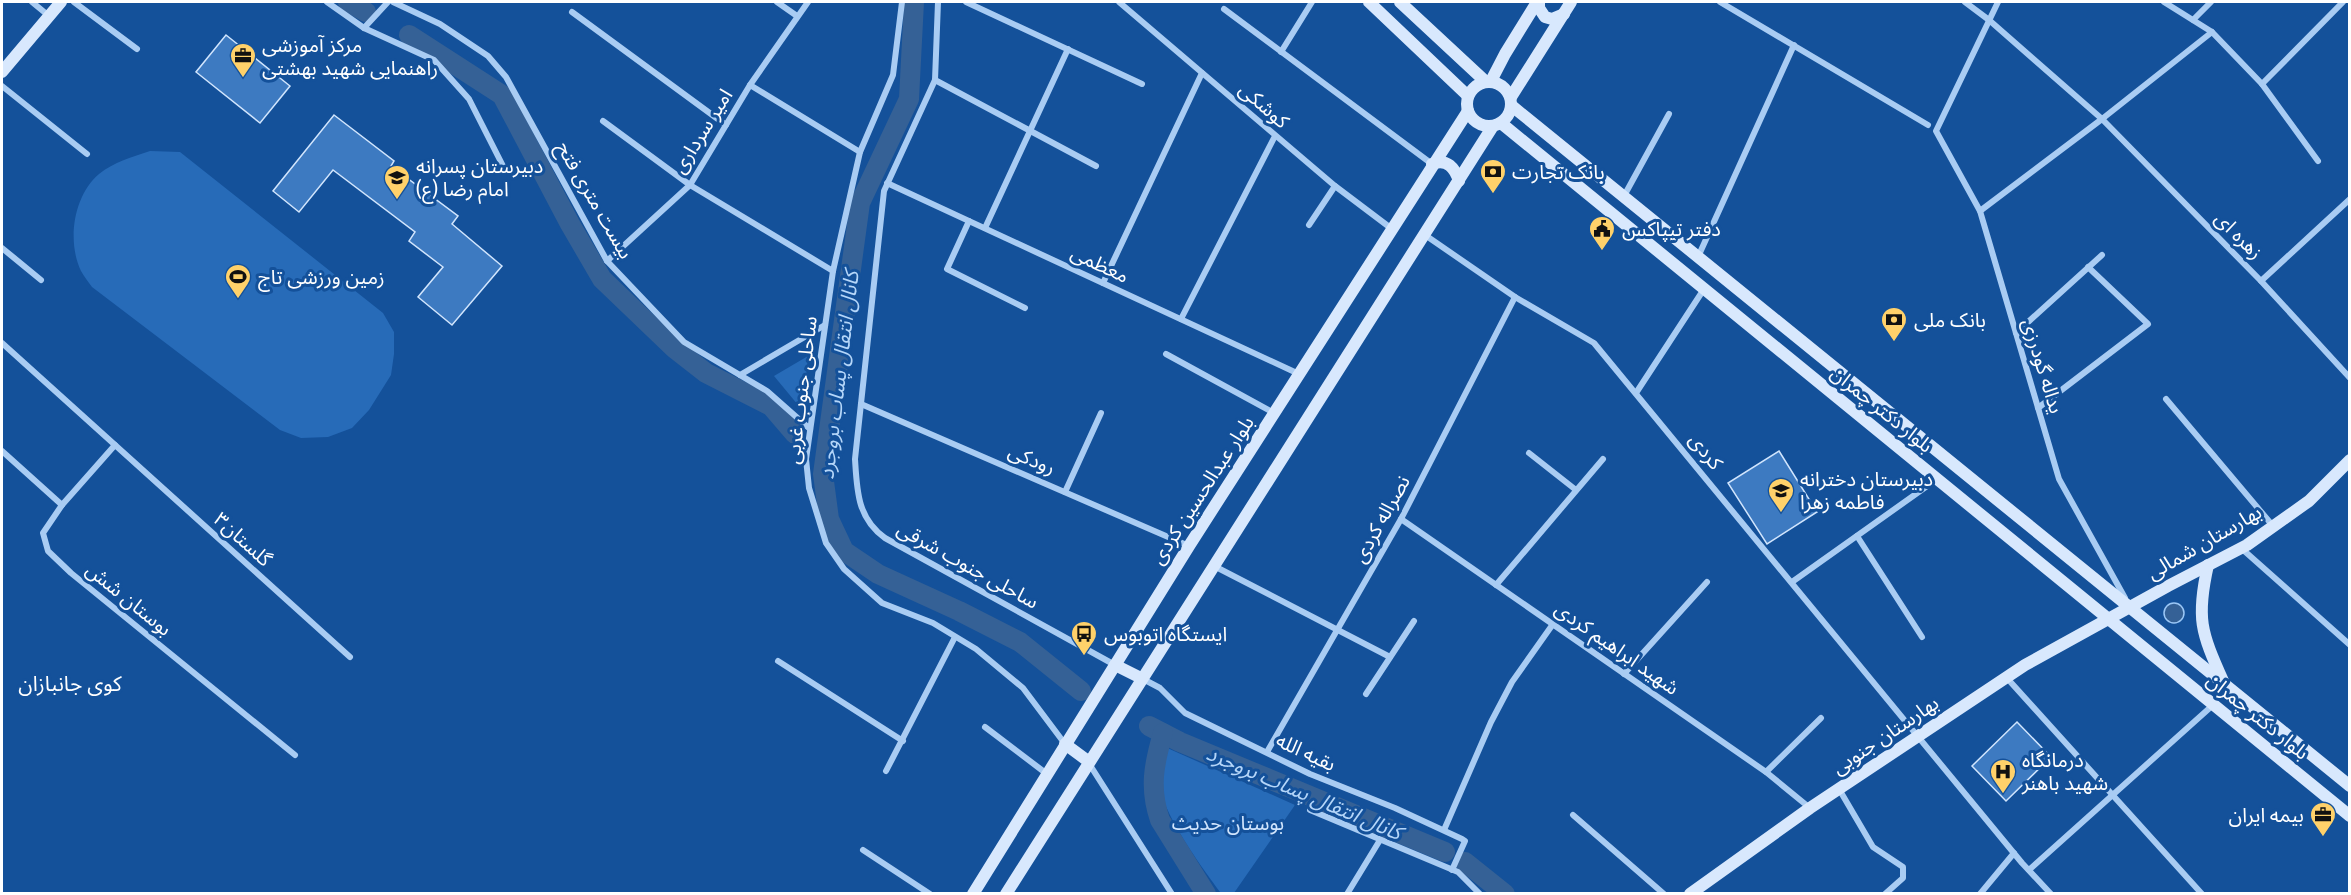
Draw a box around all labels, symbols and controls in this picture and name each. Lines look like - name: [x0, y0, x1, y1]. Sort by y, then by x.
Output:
- place label: مرکز آموزشی راهنمایی شهید بهشتی: [262, 33, 438, 80]
- office icon: مرکز آموزشی راهنمایی شهید بهشتی: [228, 41, 258, 79]
- street label: کوشکی: [1234, 77, 1294, 134]
- street label: امیر سرداری: [667, 84, 737, 178]
- street label: بیست متری فتح: [549, 137, 638, 264]
- place label: دبیرستان پسرانه امام رضا (ع): [416, 154, 543, 204]
- bank icon: بانک تجارت: [1478, 157, 1508, 195]
- place label: بانک تجارت: [1512, 160, 1605, 184]
- school or university icon: دبیرستان پسرانه امام رضا (ع): [382, 163, 412, 201]
- street label: زهره ای: [2210, 206, 2268, 264]
- public building icon: دفتر تیپاکس: [1587, 214, 1617, 252]
- place label: دفتر تیپاکس: [1622, 217, 1721, 242]
- street label: معظمی: [1067, 240, 1133, 288]
- sports icon: زمین ورزشی تاج: [223, 262, 253, 300]
- place label: زمین ورزشی تاج: [258, 265, 385, 292]
- water label: کانال انتقال پساب بروجرد: [813, 265, 866, 481]
- bank icon: بانک ملی: [1879, 305, 1909, 343]
- place label: بانک ملی: [1914, 308, 1986, 332]
- street label: ساحلی جنوب غربی: [780, 315, 822, 465]
- street label: یداله گودرزی: [2017, 316, 2069, 416]
- street label: بلوار دکتر چمران: [1825, 360, 1938, 458]
- street label: بلوار عبدالحسین کردی: [1145, 411, 1259, 569]
- street label: کردی: [1684, 428, 1728, 475]
- street label: رودکی: [1005, 438, 1059, 480]
- place label: دبیرستان دخترانه فاطمه زهرا: [1800, 467, 1933, 514]
- street label: نصراله کردی: [1347, 471, 1415, 567]
- school or university icon: دبیرستان دخترانه فاطمه زهرا: [1766, 476, 1796, 514]
- street label: بهارستان شمالی: [2142, 500, 2266, 584]
- street label: گلستان۳: [209, 507, 277, 572]
- street label: ساحلی جنوب شرقی: [893, 516, 1043, 614]
- street label: بوستان شش: [81, 557, 177, 641]
- street label: شهید ابراهیم کردی: [1549, 596, 1684, 702]
- bus stop icon: ایستگاه اتوبوس: [1069, 619, 1099, 657]
- place label: ایستگاه اتوبوس: [1104, 622, 1227, 646]
- street label: بلوار دکتر چمران: [2201, 667, 2314, 765]
- district label: کوی جانبازان: [18, 671, 122, 697]
- street label: بهارستان جنوبی: [1827, 690, 1943, 780]
- street label: بقیه الله: [1272, 728, 1340, 776]
- water label: کانال انتقال پساب بروجرد: [1202, 740, 1410, 849]
- place label: درمانگاه شهید باهنر: [2021, 748, 2108, 795]
- hospital icon: درمانگاه شهید باهنر: [1988, 757, 2018, 795]
- office icon: بیمه ایران: [2308, 800, 2338, 838]
- place label: بیمه ایران: [2229, 803, 2304, 827]
- park label: بوستان حدیث: [1172, 811, 1284, 835]

